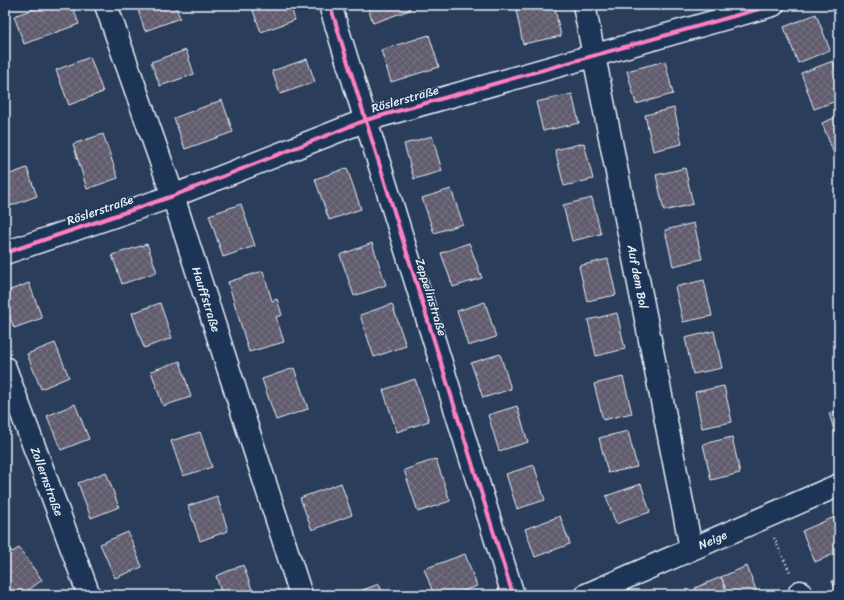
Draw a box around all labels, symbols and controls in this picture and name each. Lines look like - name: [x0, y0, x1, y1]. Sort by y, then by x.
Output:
- street label: Röslerstraße: [369, 79, 441, 119]
- street label: Röslerstraße: [64, 188, 136, 232]
- street label: Auf dem Bol: [620, 242, 655, 311]
- street label: Zeppelinstraße: [409, 255, 453, 339]
- street label: Hauffstraße: [185, 264, 227, 335]
- street label: Zollernstraße: [24, 444, 70, 519]
- street label: Neige: [695, 524, 731, 556]

